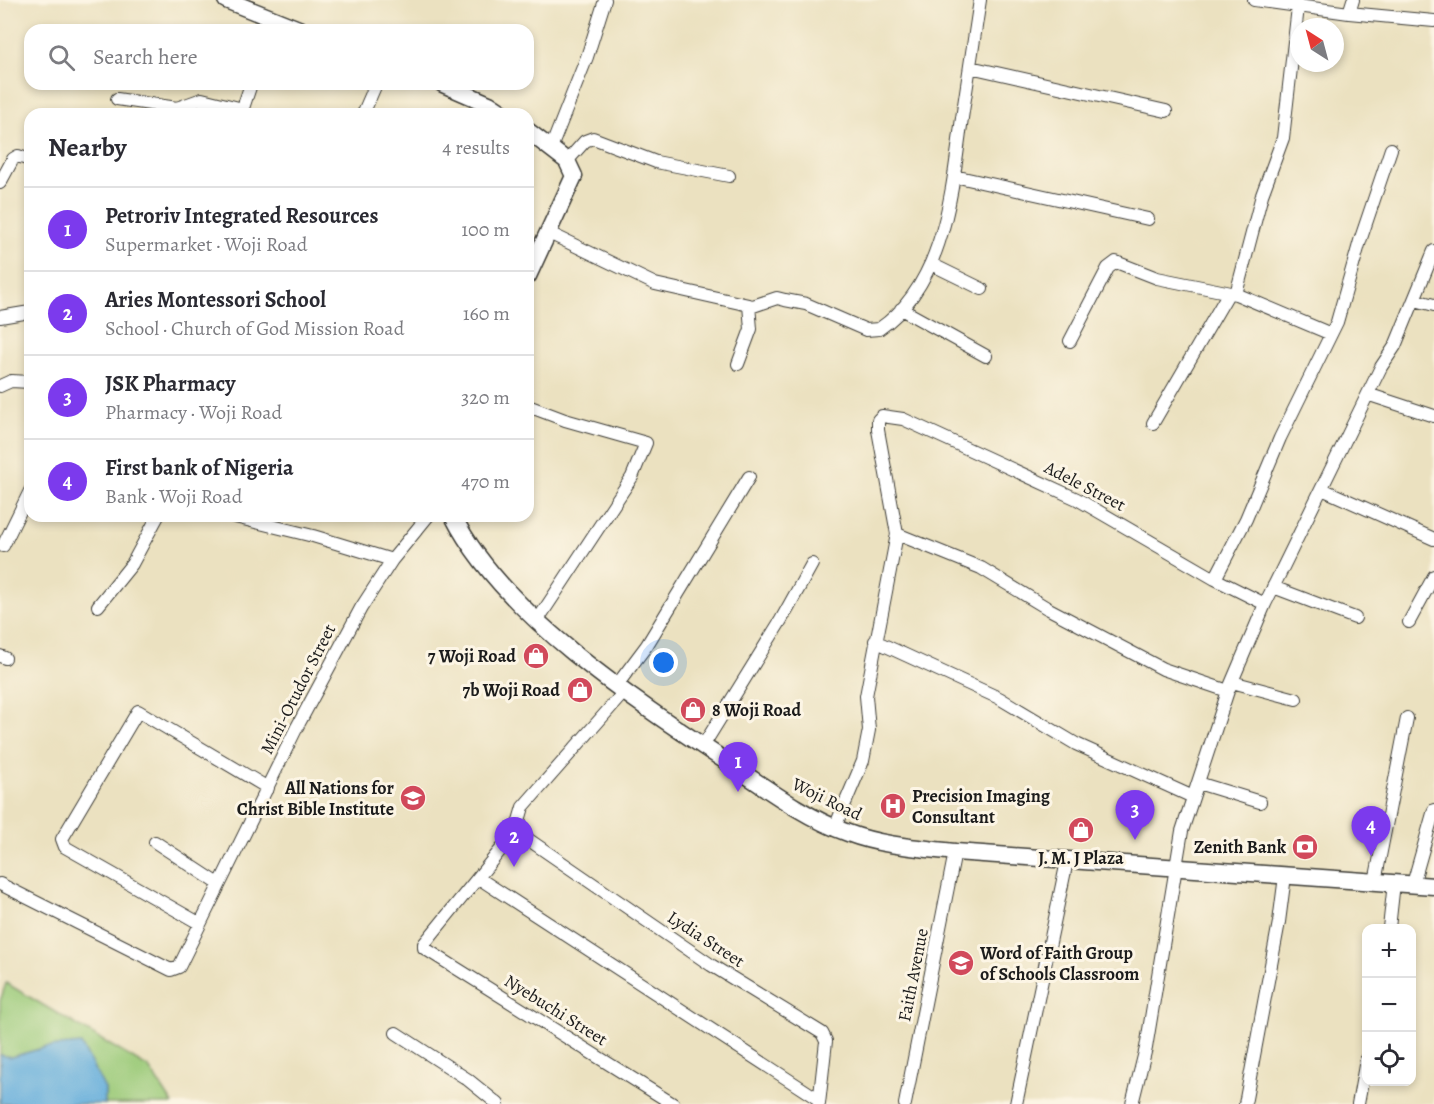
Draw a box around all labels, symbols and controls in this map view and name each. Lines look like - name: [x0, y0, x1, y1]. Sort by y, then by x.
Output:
- north arrow: [1290, 18, 1344, 72]
- search box: [24, 24, 534, 90]
- icon: search: [45, 41, 78, 74]
- text: Search here: [93, 42, 198, 72]
- text: Nearby: [48, 130, 127, 165]
- text: 4 results: [442, 134, 510, 161]
- text: Petroriv Integrated Resources: [105, 201, 378, 231]
- text: 1: [64, 216, 71, 243]
- text: 100 m: [461, 216, 510, 243]
- text: Supermarket · Woji Road: [105, 231, 308, 258]
- text: Aries Montessori School: [105, 285, 326, 315]
- text: 2: [63, 300, 72, 327]
- text: 160 m: [463, 300, 510, 327]
- text: School · Church of God Mission Road: [105, 315, 404, 342]
- text: JSK Pharmacy: [105, 369, 235, 399]
- text: 3: [63, 384, 72, 411]
- text: 320 m: [461, 384, 510, 411]
- text: Pharmacy · Woji Road: [105, 399, 282, 426]
- text: First bank of Nigeria: [105, 453, 294, 483]
- street label: Adele Street: [1039, 455, 1130, 517]
- text: 4: [63, 468, 72, 495]
- text: 470 m: [461, 468, 510, 495]
- text: Bank · Woji Road: [105, 483, 242, 510]
- street label: Mini-Otudor Street: [255, 620, 341, 758]
- shop icon: 7 Woji Road: [521, 641, 551, 671]
- place label: 7 Woji Road: [428, 644, 516, 668]
- your location: [649, 648, 678, 677]
- shop icon: 7b Woji Road: [565, 675, 595, 705]
- place label: 7b Woji Road: [463, 678, 560, 702]
- shop icon: 8 Woji Road: [678, 695, 708, 725]
- place label: 8 Woji Road: [712, 698, 801, 722]
- pin: 1: [718, 742, 758, 792]
- street label: Woji Road: [787, 771, 866, 826]
- place label: All Nations for Christ Bible Institute: [237, 776, 395, 821]
- school or university icon: All Nations for Christ Bible Institute: [398, 783, 428, 813]
- place label: Precision Imaging Consultant: [912, 784, 1051, 829]
- pin: 3: [1116, 790, 1154, 840]
- hospital icon: Precision Imaging Consultant: [878, 791, 908, 821]
- pin: 4: [1352, 806, 1390, 856]
- shop icon: J. M. J Plaza: [1066, 815, 1096, 845]
- pin: 2: [494, 818, 534, 867]
- bank icon: Zenith Bank: [1290, 832, 1320, 862]
- place label: Zenith Bank: [1194, 835, 1287, 859]
- place label: J. M. J Plaza: [1038, 846, 1124, 870]
- street label: Lydia Street: [663, 905, 749, 973]
- map controls: [1362, 924, 1416, 1086]
- button: +: [1362, 924, 1416, 978]
- street label: Faith Avenue: [892, 926, 934, 1024]
- place label: Word of Faith Group of Schools Classroom: [979, 941, 1139, 986]
- school or university icon: Word of Faith Group of Schools Classroom: [946, 948, 976, 978]
- street label: Nyebuchi Street: [500, 969, 612, 1051]
- button: −: [1362, 978, 1416, 1032]
- button: locate: [1362, 1032, 1416, 1086]

